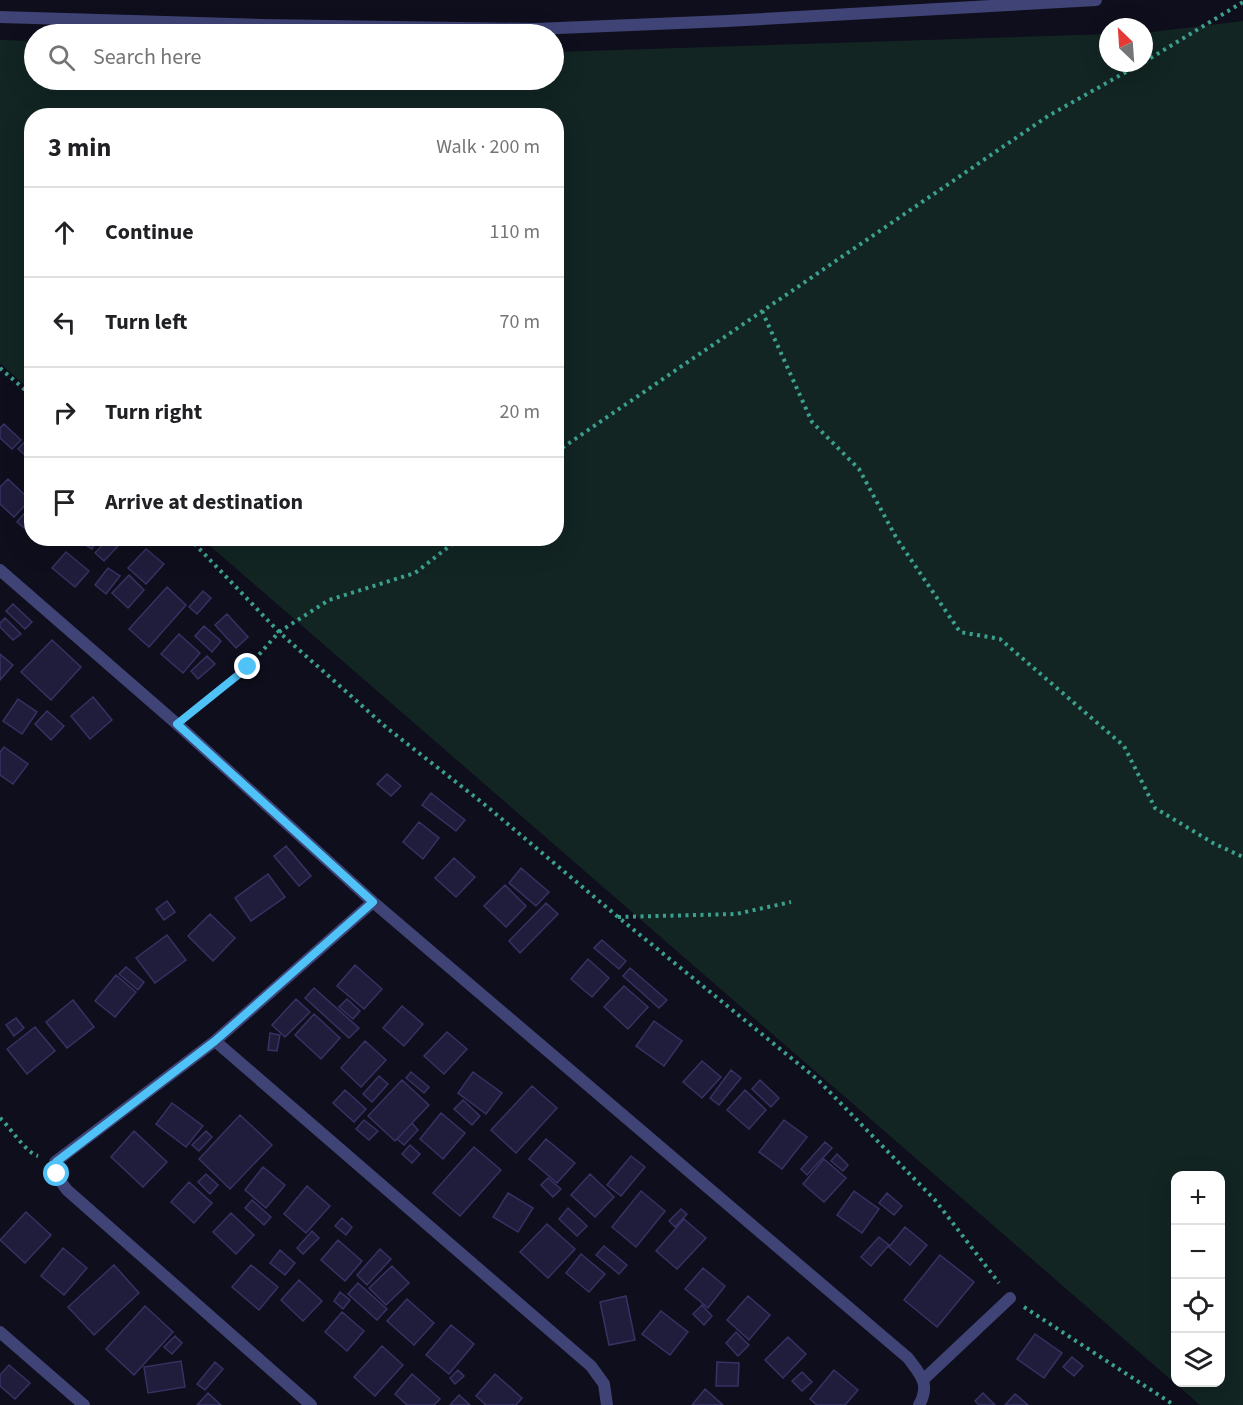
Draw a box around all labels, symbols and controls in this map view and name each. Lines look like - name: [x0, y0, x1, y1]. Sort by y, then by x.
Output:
- north arrow: [1099, 18, 1153, 72]
- search box: [24, 24, 564, 90]
- icon: search: [45, 41, 78, 74]
- text: Search here: [93, 41, 201, 73]
- text: 3 min: [48, 129, 111, 166]
- text: Walk · 200 m: [436, 133, 540, 161]
- icon: ahead: [48, 216, 81, 249]
- text: Continue: [105, 216, 194, 248]
- text: 110 m: [490, 218, 540, 246]
- icon: left: [48, 306, 81, 339]
- text: Turn left: [105, 306, 187, 338]
- text: 70 m: [500, 308, 540, 336]
- icon: right: [48, 396, 81, 429]
- text: Turn right: [105, 396, 202, 428]
- text: 20 m: [500, 398, 540, 426]
- icon: arrive: [48, 486, 81, 519]
- text: Arrive at destination: [105, 486, 303, 518]
- route end: [234, 653, 260, 679]
- route start: [43, 1160, 69, 1186]
- map controls: [1171, 1171, 1225, 1387]
- button: +: [1171, 1171, 1225, 1225]
- button: −: [1171, 1225, 1225, 1279]
- button: locate: [1171, 1279, 1225, 1333]
- button: layers: [1171, 1333, 1225, 1387]

